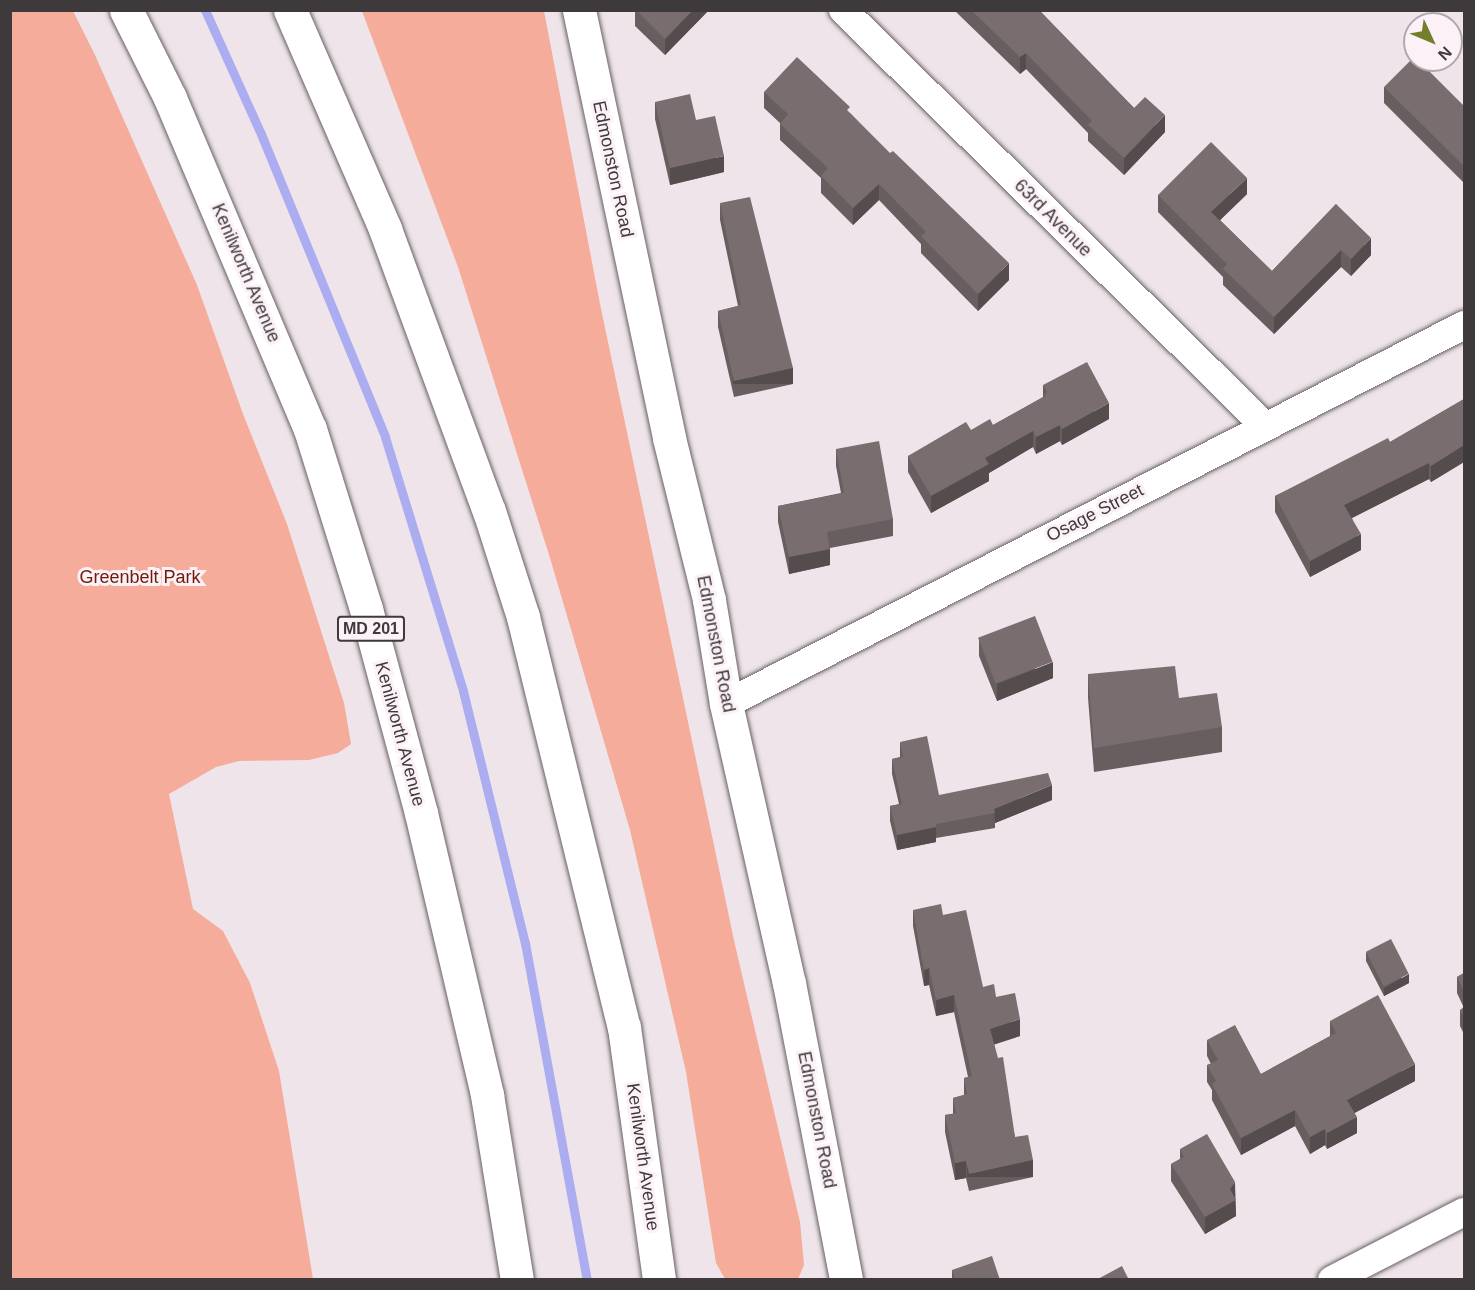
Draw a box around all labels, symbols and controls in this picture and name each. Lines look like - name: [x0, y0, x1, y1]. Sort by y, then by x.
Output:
- north arrow: [1403, 12, 1463, 72]
- text: N: [1435, 43, 1455, 64]
- street label: Edmonston Road: [588, 99, 638, 239]
- street label: 63rd Avenue: [1009, 174, 1097, 262]
- street label: Kenilworth Avenue: [207, 200, 285, 346]
- street label: Osage Street: [1043, 479, 1147, 547]
- park label: Greenbelt Park: [79, 566, 201, 588]
- street label: Edmonston Road: [692, 574, 740, 714]
- road number: MD 201: [336, 616, 406, 642]
- street label: Kenilworth Avenue: [370, 659, 430, 809]
- street label: Edmonston Road: [793, 1050, 841, 1190]
- street label: Kenilworth Avenue: [622, 1081, 664, 1233]

